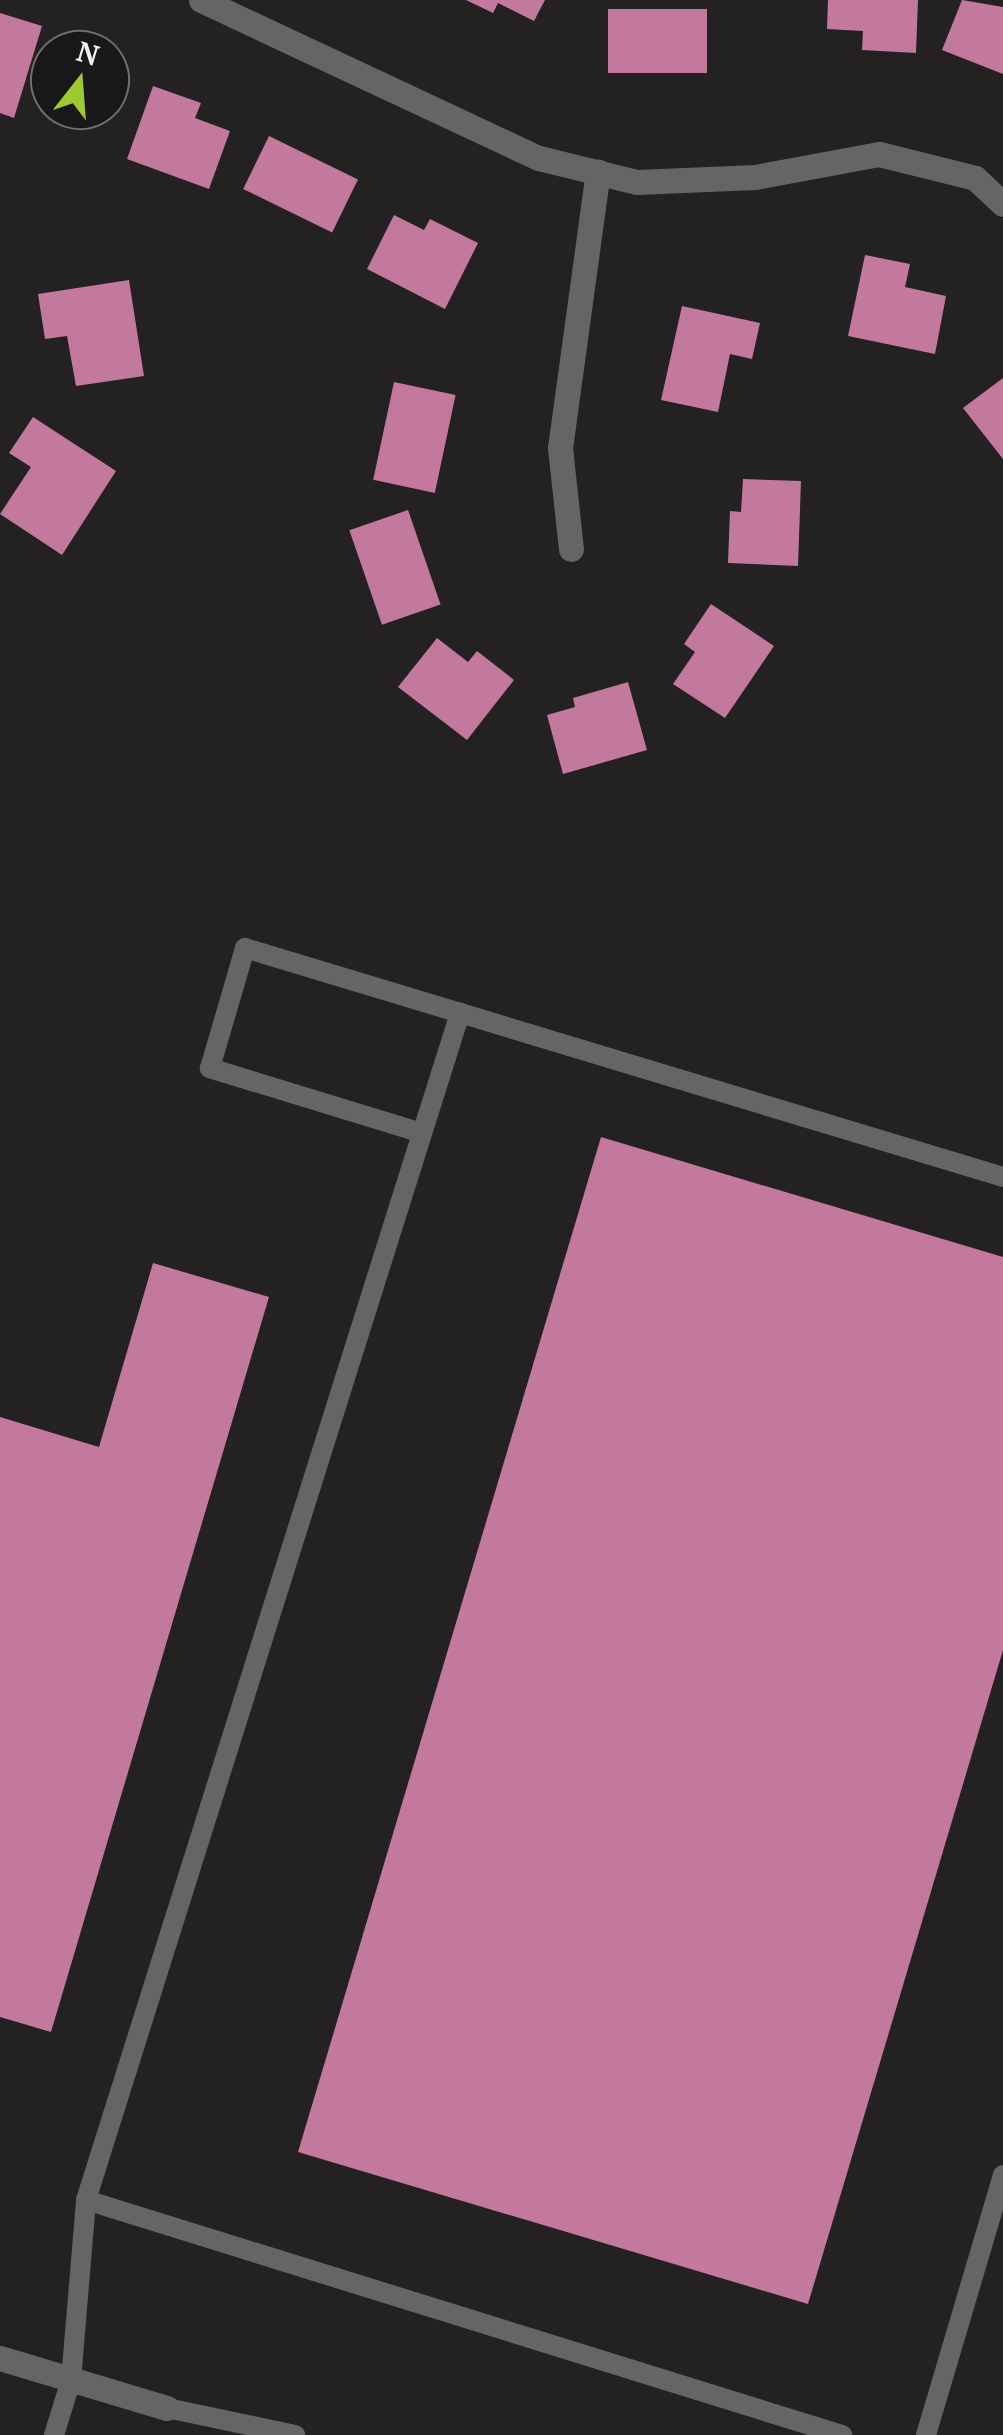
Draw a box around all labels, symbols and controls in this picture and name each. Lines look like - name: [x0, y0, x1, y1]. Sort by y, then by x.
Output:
- north arrow: [30, 30, 130, 130]
- text: N: [73, 32, 104, 74]

